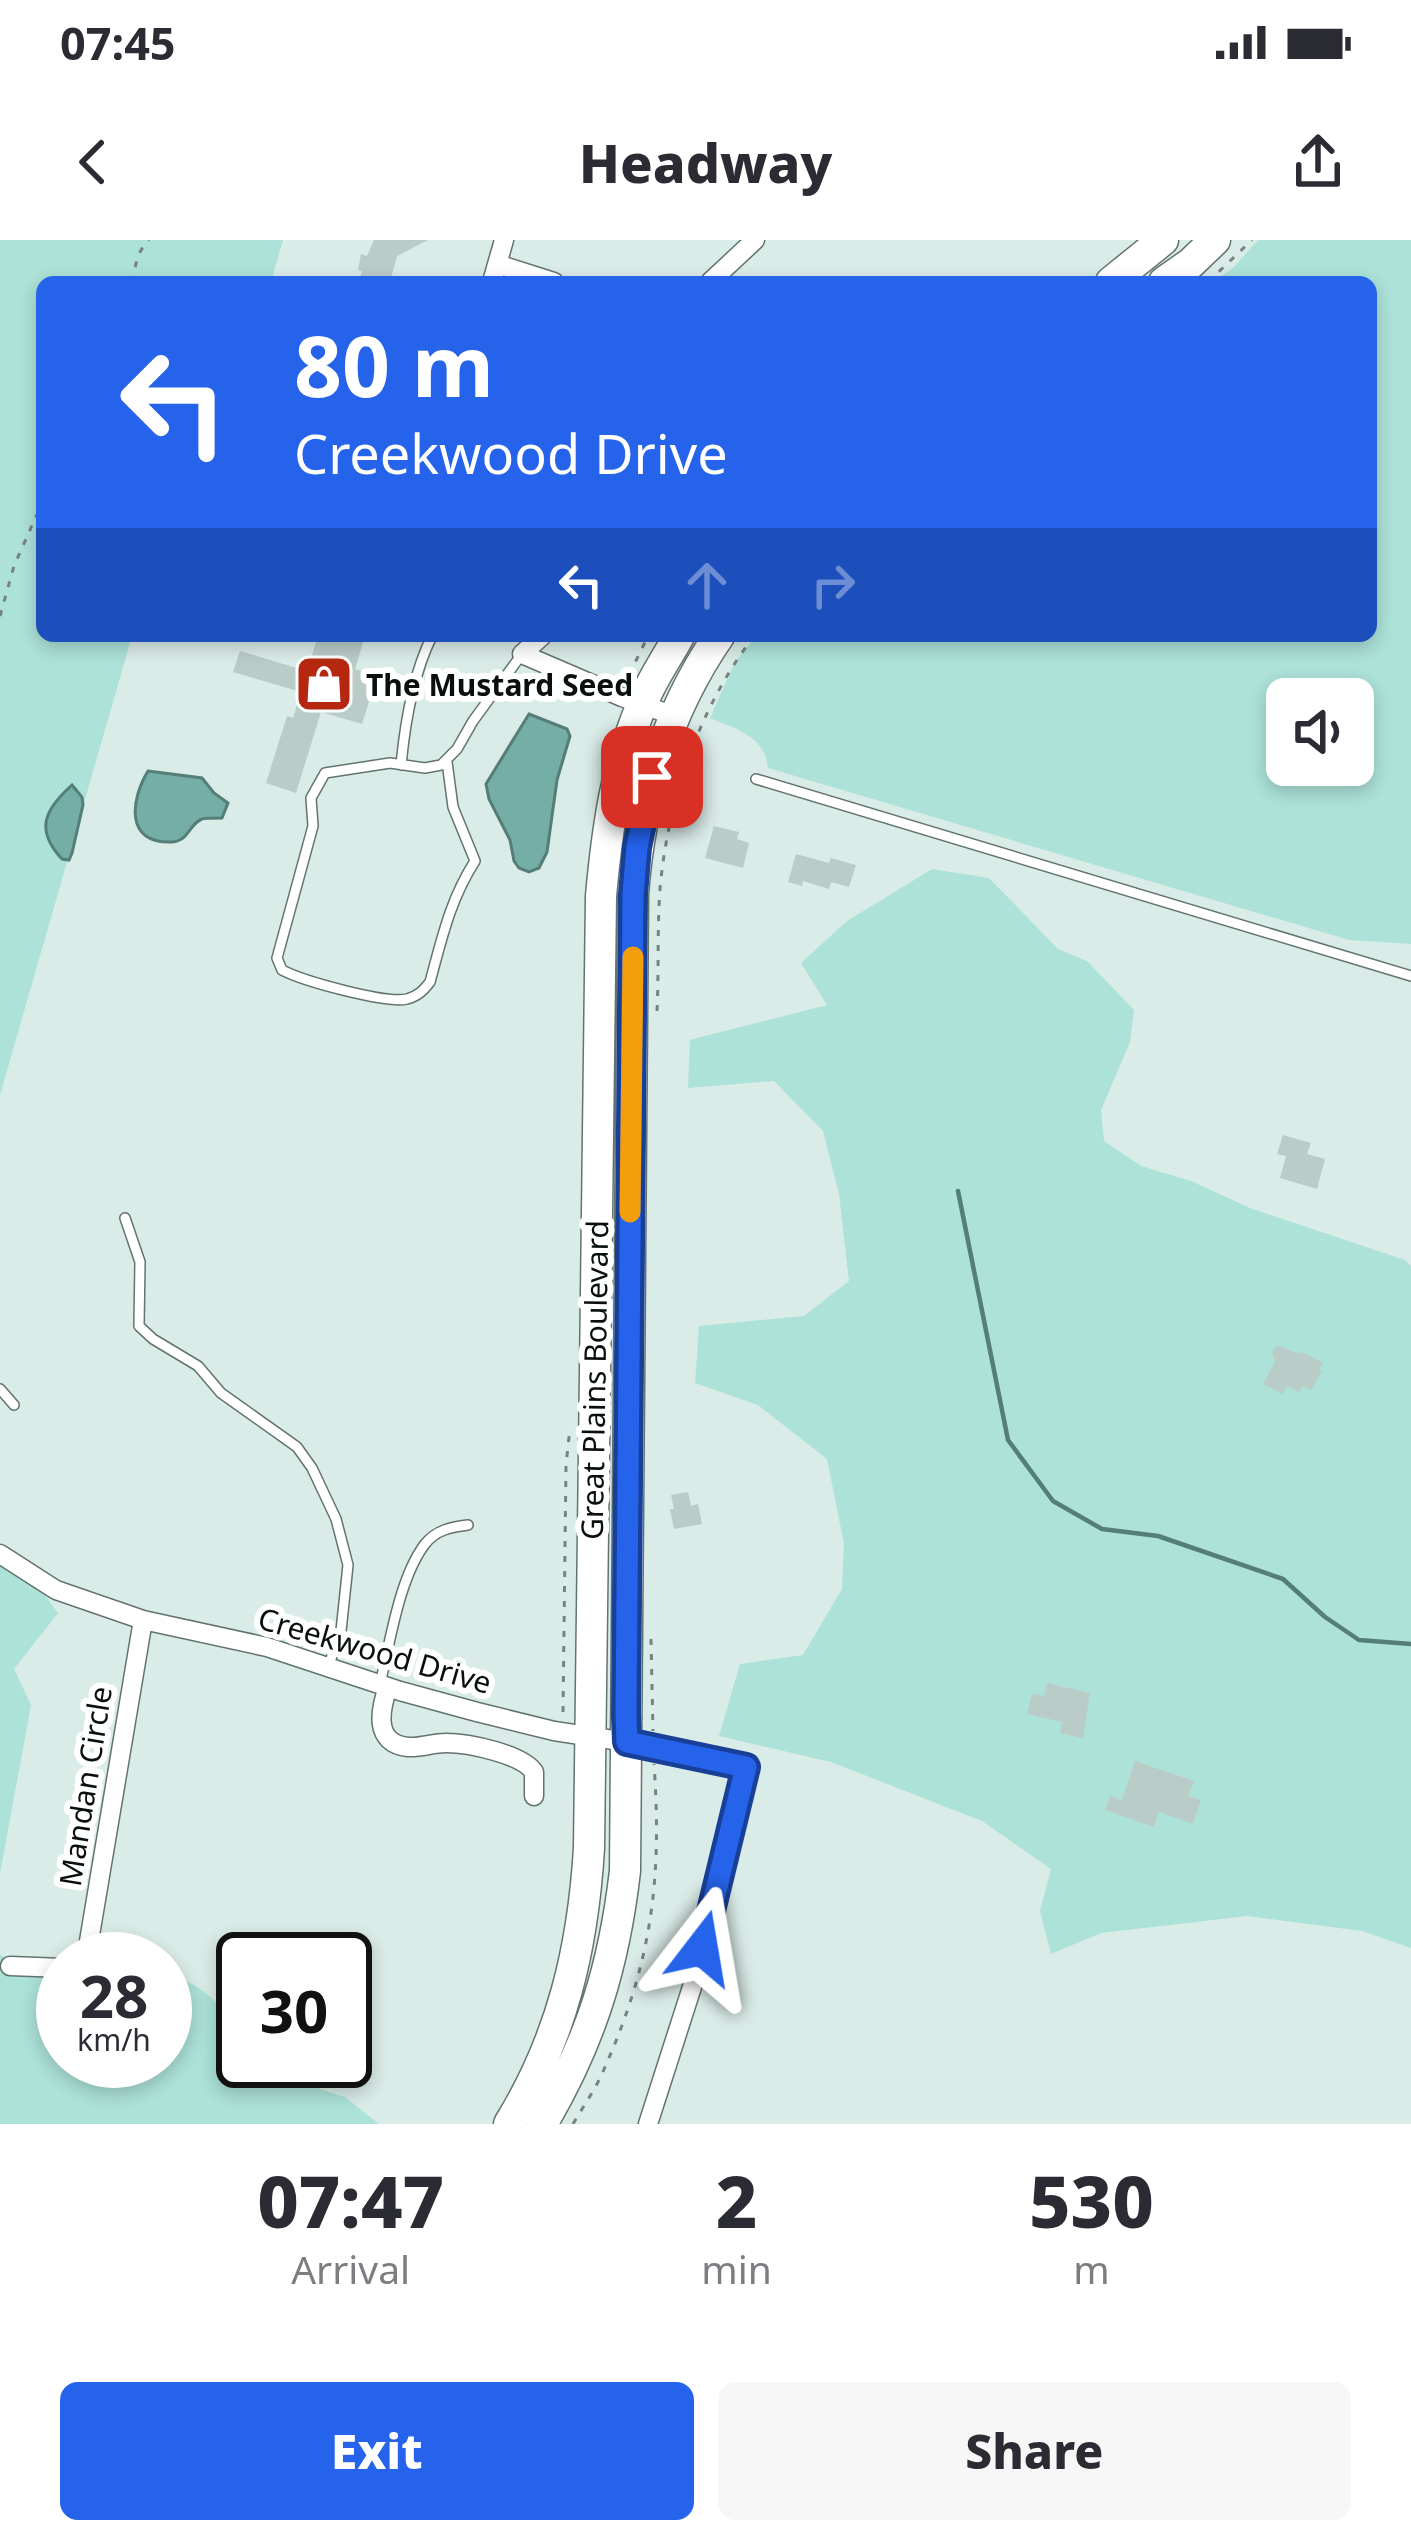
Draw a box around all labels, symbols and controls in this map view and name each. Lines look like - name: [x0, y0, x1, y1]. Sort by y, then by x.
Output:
- text: 07:45: [60, 12, 176, 73]
- text: Headway: [579, 125, 832, 199]
- icon: back: [60, 129, 126, 195]
- icon: share: [1285, 129, 1351, 195]
- text: 80 m: [294, 307, 494, 422]
- icon: left: [96, 324, 252, 480]
- text: Creekwood Drive: [294, 416, 728, 490]
- icon: left: [548, 552, 614, 618]
- icon: ahead: [674, 552, 740, 618]
- icon: right: [800, 552, 866, 618]
- shop icon: The Mustard Seed: [293, 653, 355, 715]
- place label: The Mustard Seed: [366, 664, 633, 705]
- map controls: [1266, 678, 1374, 786]
- button: sound: [1266, 678, 1374, 786]
- pin: [601, 726, 703, 828]
- icon: arrive: [619, 744, 685, 810]
- street label: Great Plains Boulevard: [571, 1220, 617, 1540]
- street label: Creekwood Drive: [254, 1597, 496, 1703]
- street label: Mandan Circle: [49, 1683, 121, 1889]
- position arrow: [639, 1885, 765, 2011]
- speed limit sign: 30: [216, 1932, 372, 2088]
- text: 28: [80, 1954, 148, 2036]
- text: km/h: [77, 2019, 151, 2060]
- text: 07:47: [257, 2151, 444, 2249]
- text: 2: [716, 2151, 757, 2249]
- text: 530: [1029, 2151, 1154, 2249]
- text: Arrival: [291, 2242, 410, 2295]
- text: min: [701, 2242, 772, 2295]
- text: m: [1073, 2242, 1110, 2295]
- button: Exit: [60, 2382, 694, 2520]
- button: Share: [718, 2382, 1351, 2520]

